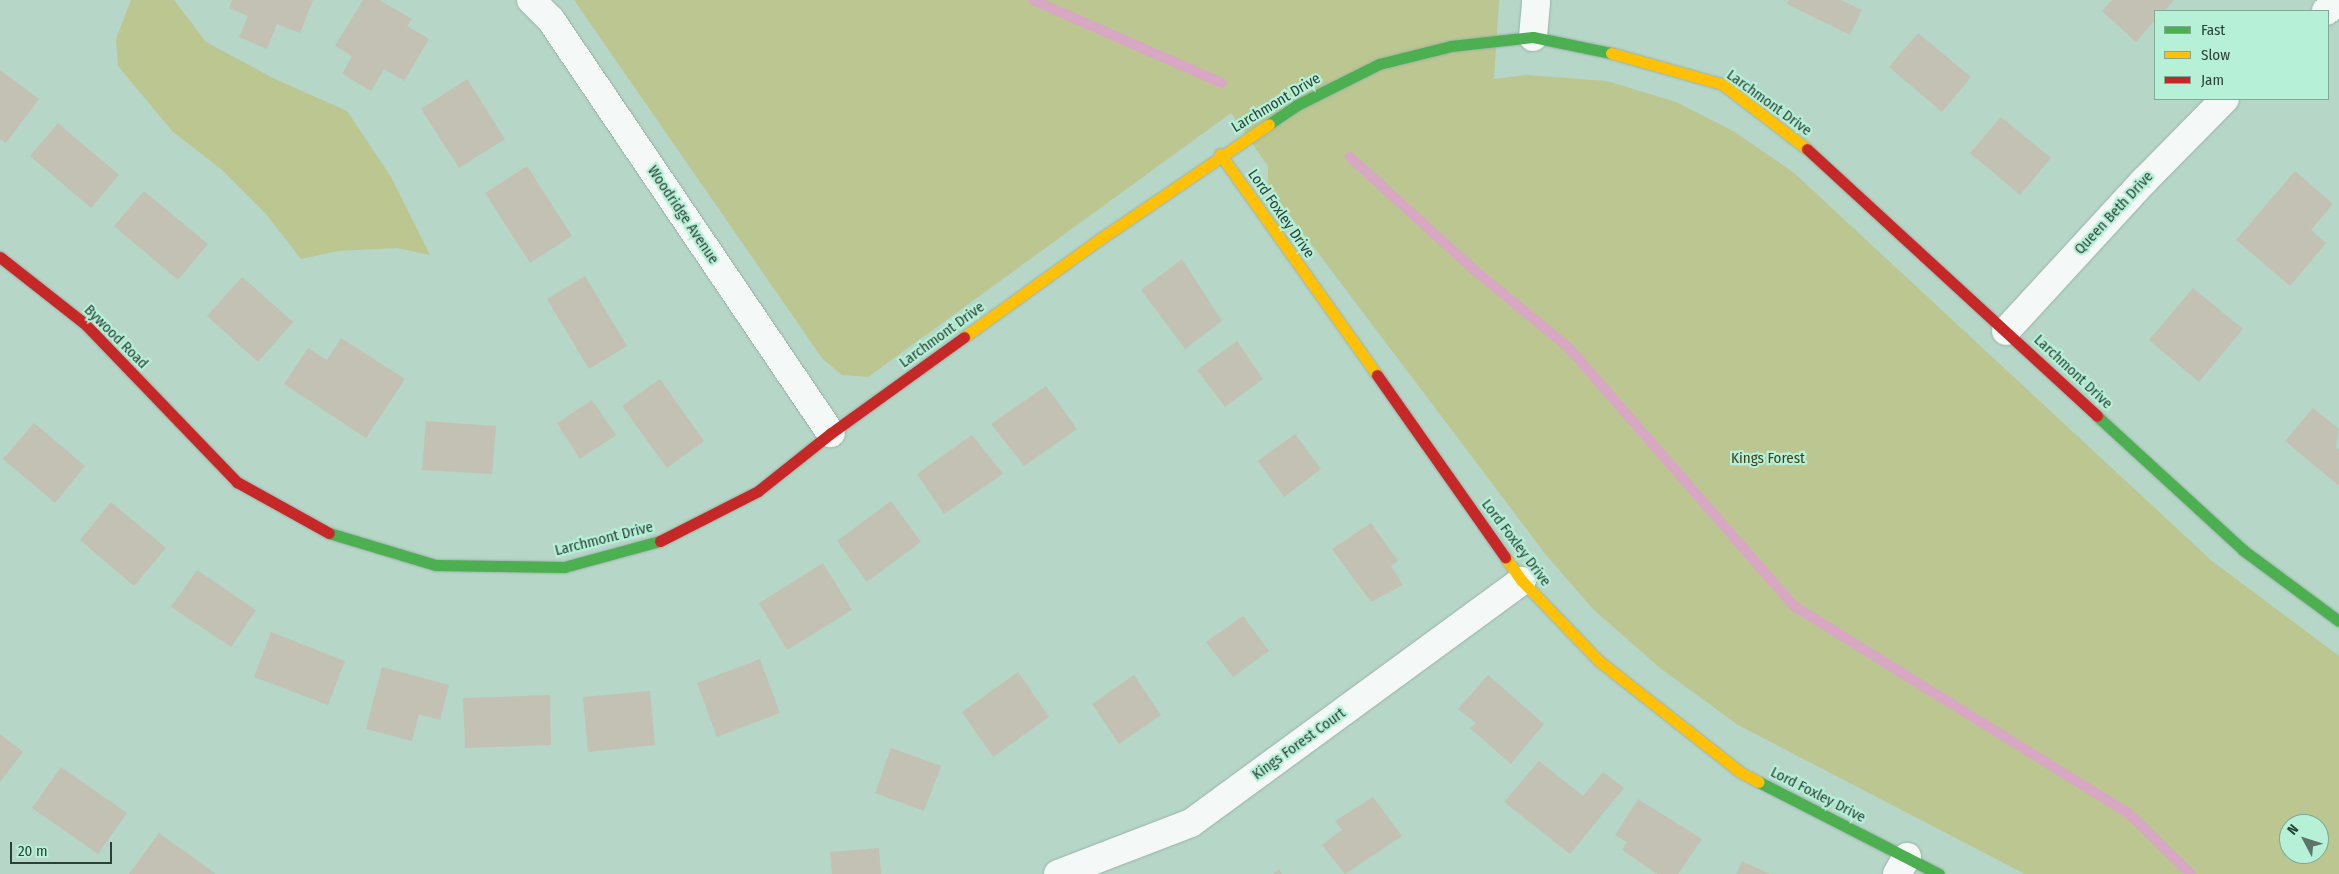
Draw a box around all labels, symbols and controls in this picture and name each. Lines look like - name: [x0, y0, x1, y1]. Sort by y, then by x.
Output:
- legend: [2154, 10, 2329, 100]
- text: Fast: [2201, 21, 2225, 39]
- text: Slow: [2201, 46, 2230, 64]
- street label: Larchmont Drive: [1723, 66, 1815, 140]
- street label: Larchmont Drive: [1228, 69, 1324, 137]
- text: Jam: [2201, 71, 2224, 89]
- street label: Woodridge Avenue: [643, 162, 723, 268]
- street label: Lord Foxley Drive: [1244, 166, 1318, 262]
- street label: Queen Beth Drive: [2071, 168, 2157, 258]
- street label: Larchmont Drive: [896, 298, 988, 372]
- street label: Bywood Road: [80, 301, 152, 373]
- street label: Larchmont Drive: [2030, 331, 2116, 413]
- park label: Kings Forest: [1731, 450, 1805, 468]
- street label: Lord Foxley Drive: [1477, 496, 1555, 590]
- street label: Larchmont Drive: [553, 518, 655, 560]
- street label: Kings Forest Court: [1249, 704, 1349, 784]
- street label: Lord Foxley Drive: [1768, 763, 1868, 827]
- north arrow: [2279, 814, 2329, 864]
- text: N: [2284, 821, 2302, 838]
- scale bar: [12, 832, 115, 864]
- text: 20 m: [18, 842, 48, 860]

